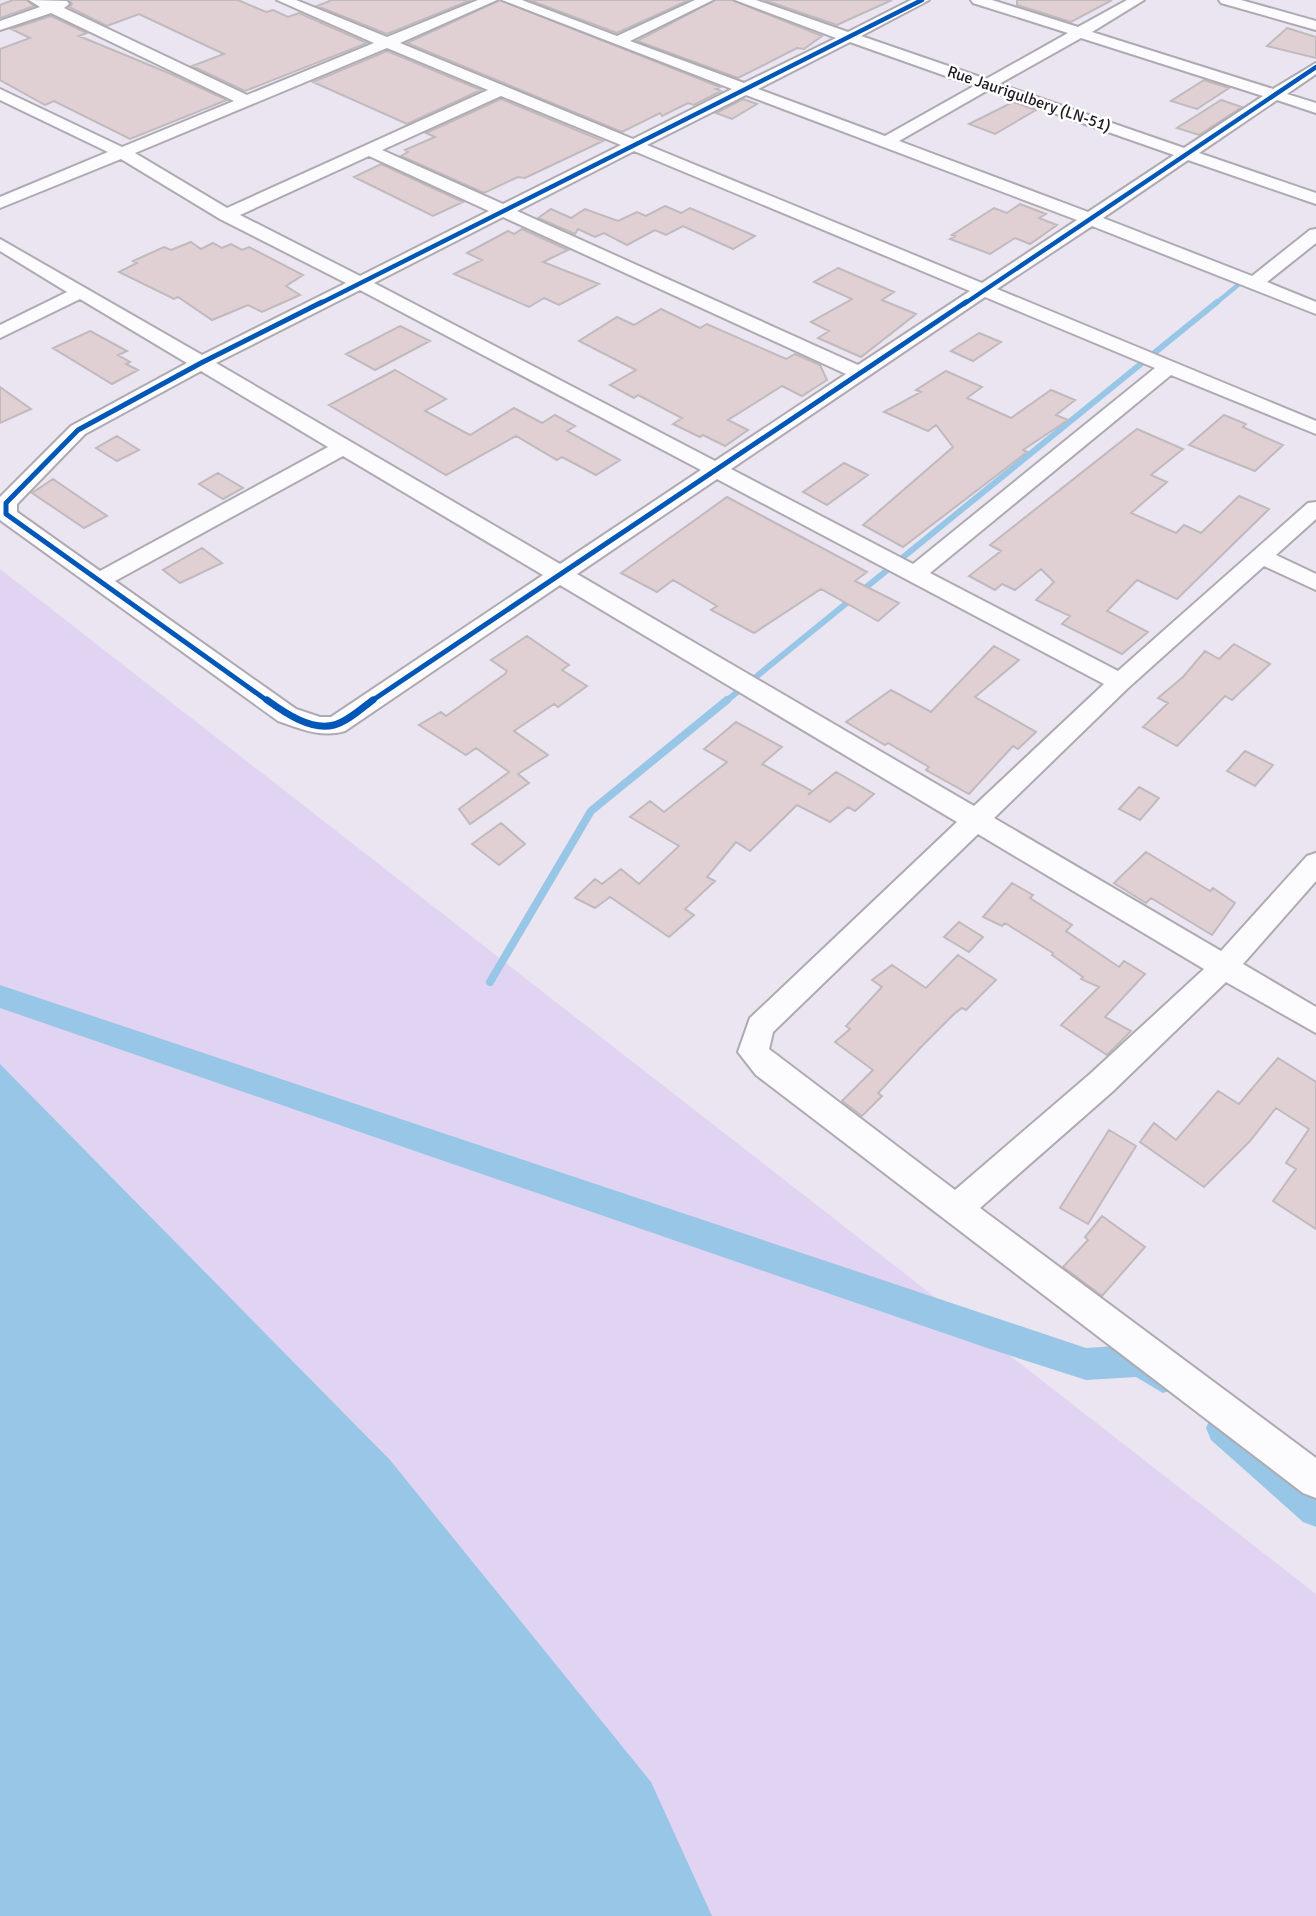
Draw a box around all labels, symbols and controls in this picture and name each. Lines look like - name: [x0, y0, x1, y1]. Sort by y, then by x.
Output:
- street label: Rue Jaurigulbery (LN-51): [945, 62, 1113, 136]

